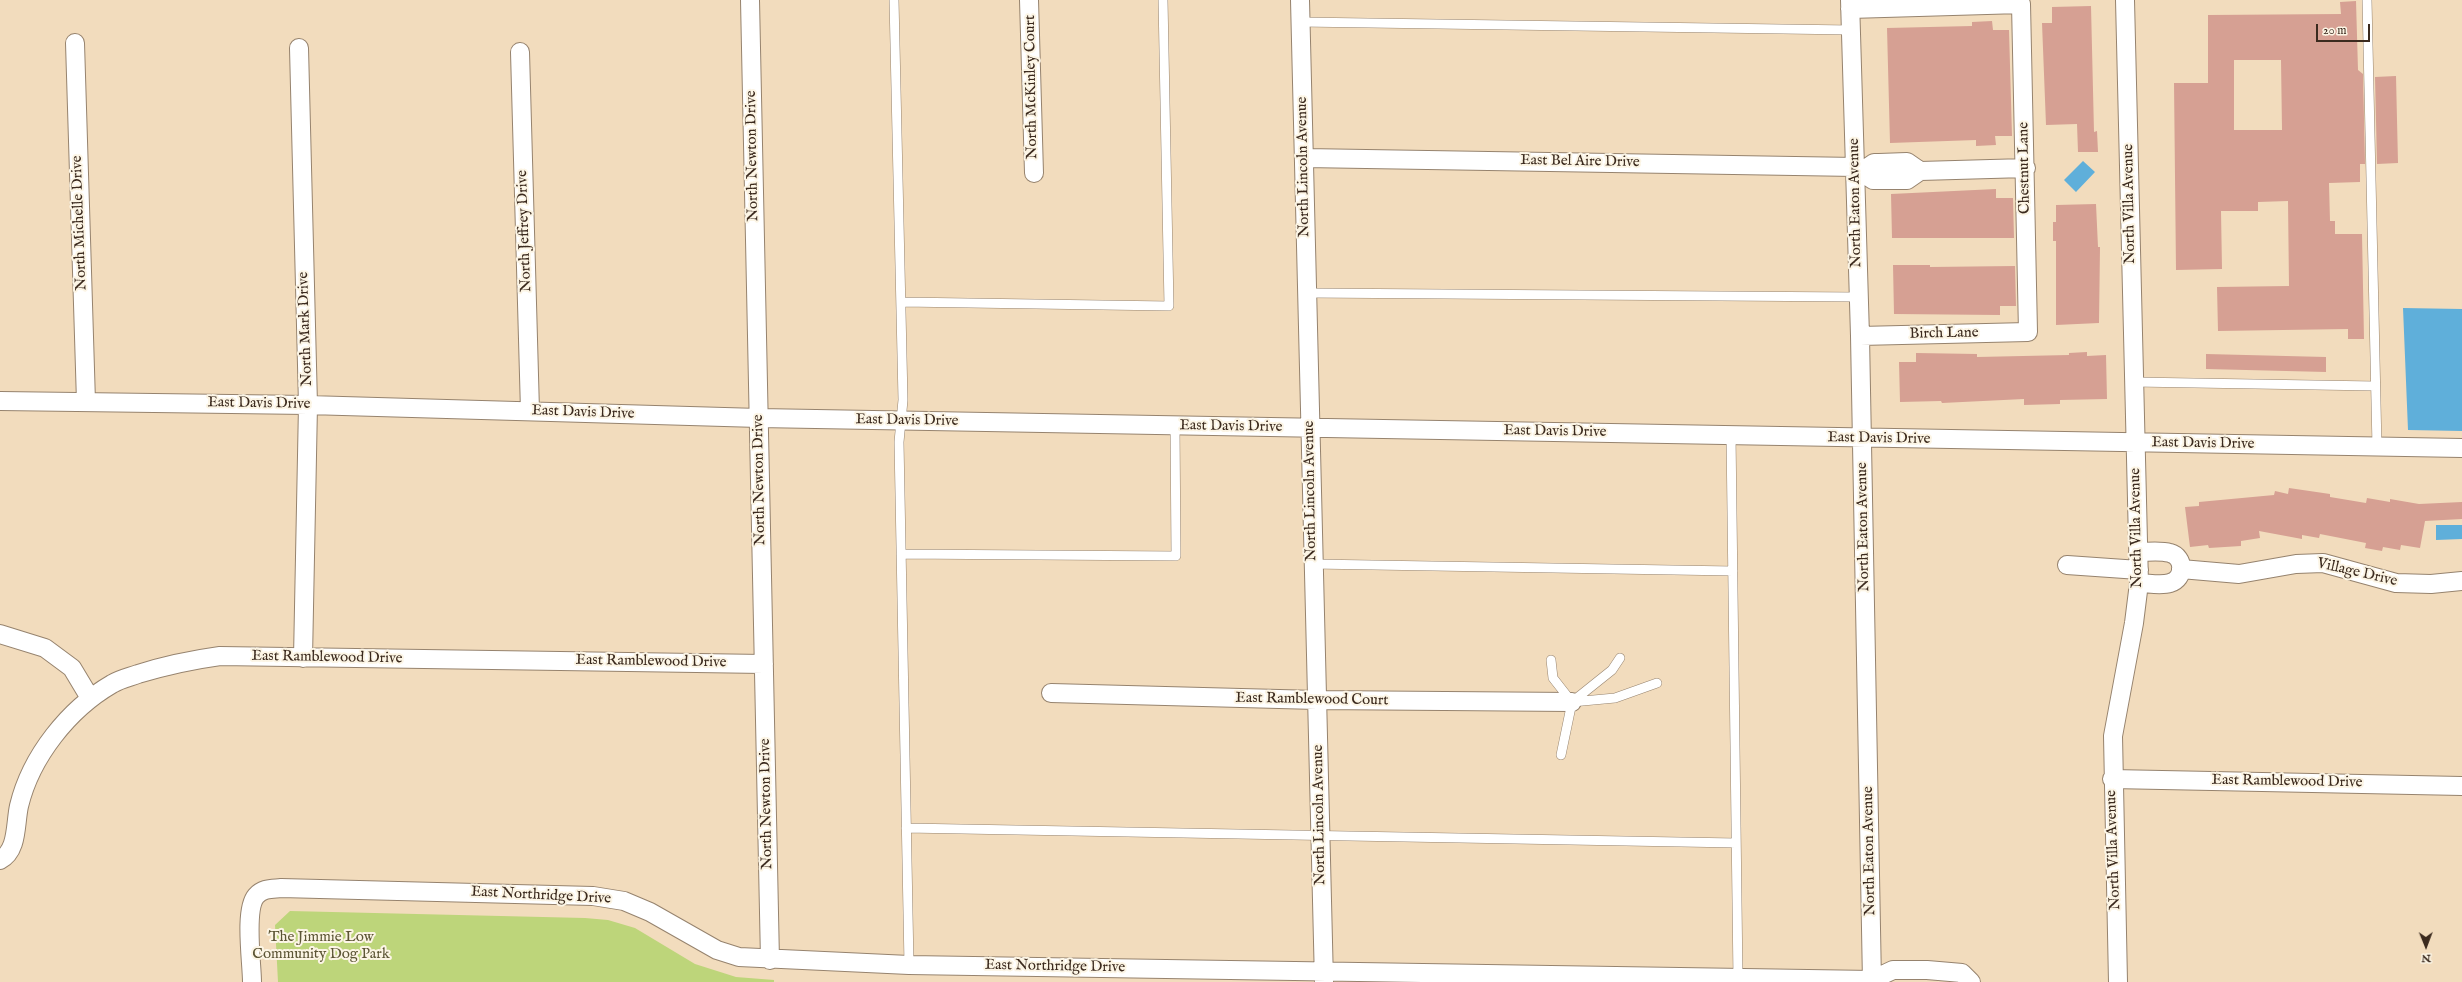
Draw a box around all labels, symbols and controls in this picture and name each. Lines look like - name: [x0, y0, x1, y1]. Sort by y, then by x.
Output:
- street label: North McKinley Court: [1022, 15, 1042, 159]
- scale bar: [2318, 16, 2372, 42]
- text: 20 m: [2323, 23, 2346, 38]
- street label: North Newton Drive: [743, 90, 763, 222]
- street label: North Lincoln Avenue: [1294, 96, 1314, 238]
- street label: Chestnut Lane: [2015, 122, 2035, 214]
- street label: North Eaton Avenue: [1846, 138, 1866, 268]
- street label: North Villa Avenue: [2120, 144, 2140, 264]
- street label: East Bel Aire Drive: [1520, 152, 1640, 172]
- street label: North Michelle Drive: [69, 155, 91, 291]
- street label: North Jeffrey Drive: [514, 170, 536, 292]
- street label: North Mark Drive: [295, 271, 317, 387]
- street label: Birch Lane: [1909, 324, 1979, 344]
- street label: East Davis Drive: [207, 394, 311, 414]
- street label: East Davis Drive: [531, 402, 635, 424]
- street label: East Davis Drive: [855, 411, 959, 431]
- street label: North Newton Drive: [750, 414, 770, 546]
- street label: East Davis Drive: [1179, 417, 1283, 437]
- street label: North Lincoln Avenue: [1301, 420, 1321, 562]
- street label: East Davis Drive: [1503, 422, 1607, 442]
- street label: East Davis Drive: [1827, 429, 1931, 449]
- street label: East Davis Drive: [2151, 434, 2255, 454]
- street label: North Eaton Avenue: [1854, 462, 1874, 592]
- street label: North Villa Avenue: [2127, 468, 2147, 588]
- street label: Village Drive: [2315, 555, 2399, 591]
- street label: East Ramblewood Drive: [251, 648, 403, 668]
- street label: East Ramblewood Drive: [575, 652, 727, 672]
- street label: East Ramblewood Court: [1235, 690, 1389, 710]
- street label: North Newton Drive: [757, 738, 777, 870]
- street label: North Lincoln Avenue: [1310, 744, 1330, 886]
- street label: East Ramblewood Drive: [2211, 772, 2363, 792]
- street label: North Eaton Avenue: [1860, 786, 1880, 916]
- street label: North Villa Avenue: [2103, 790, 2125, 910]
- street label: East Northridge Drive: [470, 883, 612, 909]
- north arrow: [2406, 926, 2446, 966]
- park label: The Jimmie Low Community Dog Park: [252, 929, 390, 964]
- text: N: [2421, 951, 2431, 965]
- street label: East Northridge Drive: [985, 957, 1125, 977]

